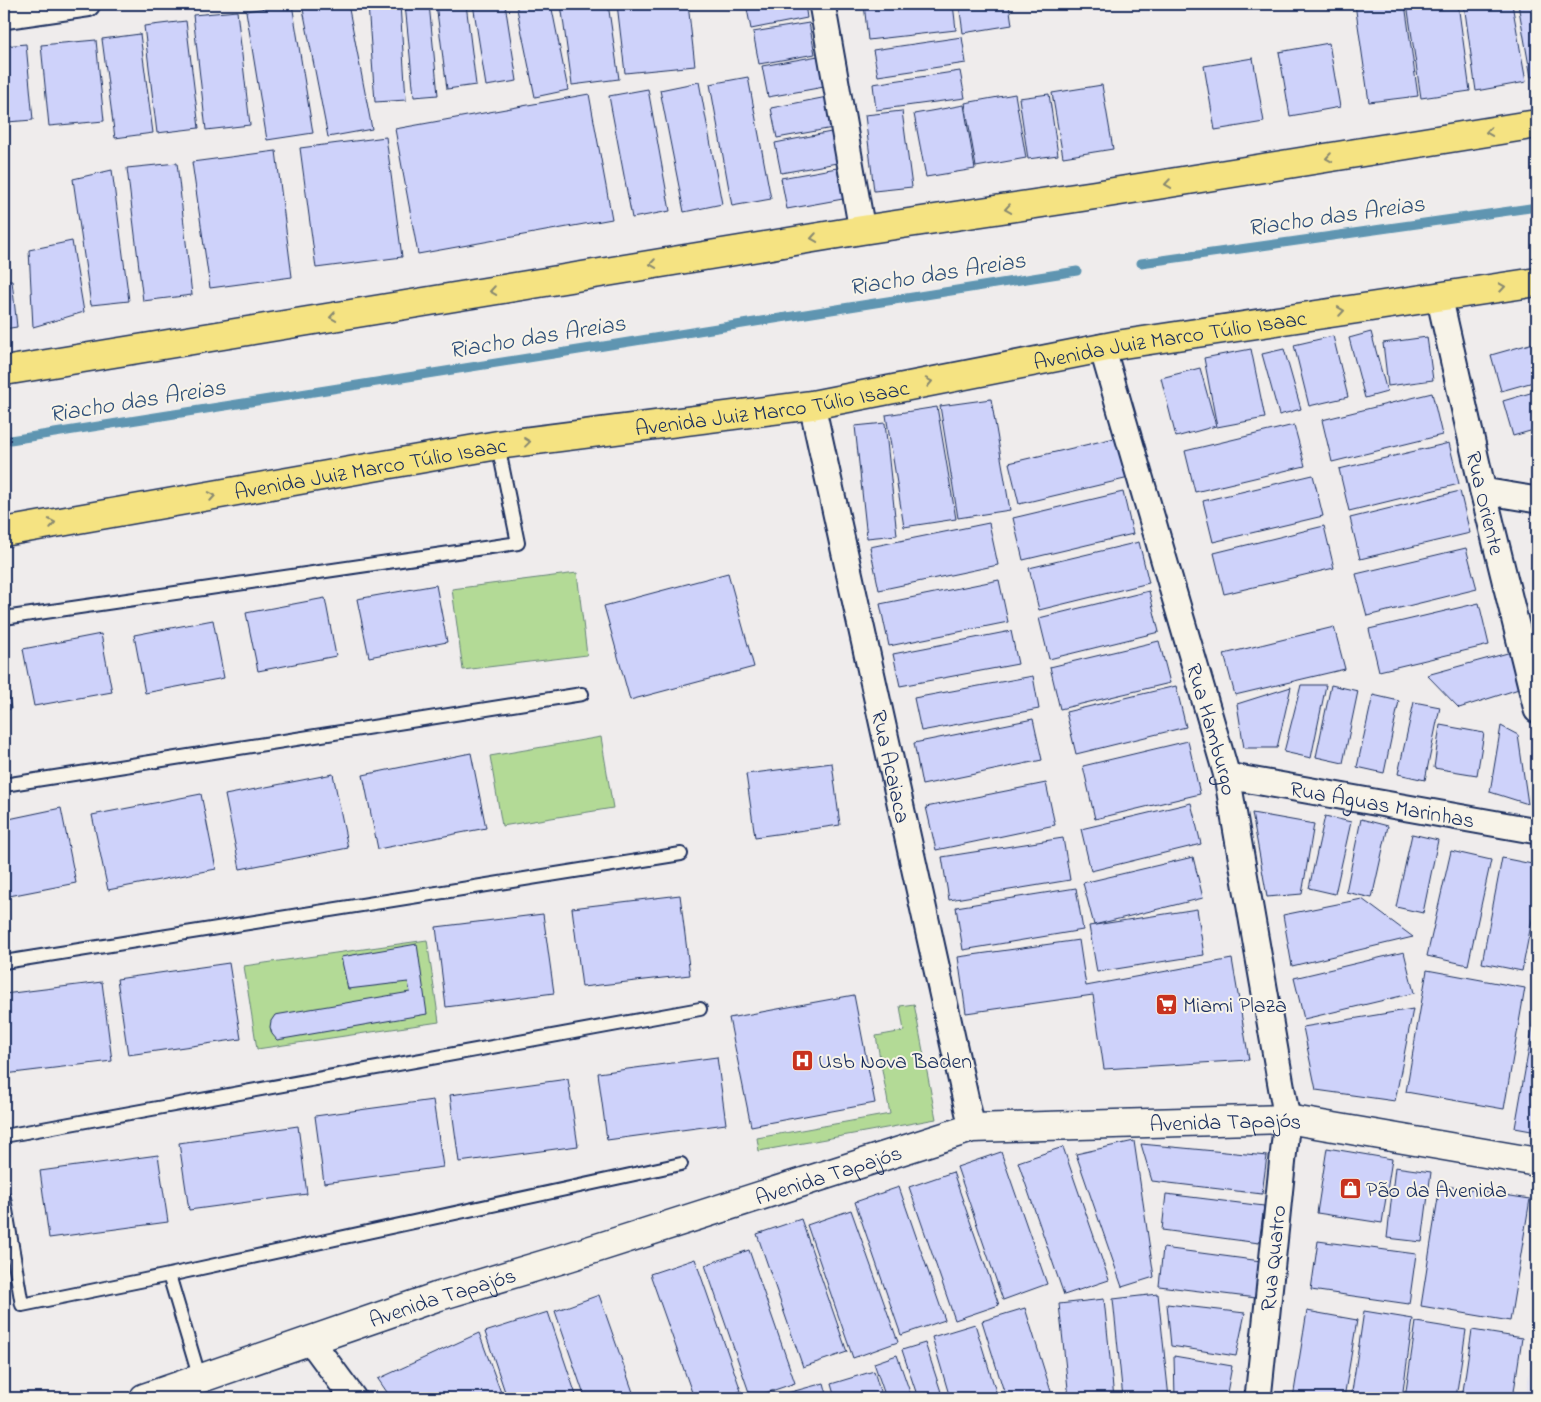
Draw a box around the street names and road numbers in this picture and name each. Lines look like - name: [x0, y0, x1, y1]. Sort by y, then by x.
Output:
- street label: Avenida Juiz Marco Túlio Isaac: [1031, 304, 1309, 380]
- street label: Avenida Juiz Marco Túlio Isaac: [633, 373, 912, 446]
- street label: Avenida Juiz Marco Túlio Isaac: [232, 431, 509, 510]
- street label: Rua Oriente: [1456, 449, 1511, 559]
- street label: Rua Hamburgo: [1176, 660, 1243, 798]
- street label: Rua Acaiaca: [861, 707, 917, 826]
- street label: Rua Águas Marinhas: [1287, 774, 1477, 839]
- street label: Avenida Tapajós: [1149, 1106, 1304, 1142]
- street label: Avenida Tapajós: [752, 1138, 907, 1215]
- street label: Rua Quatro: [1254, 1204, 1296, 1313]
- street label: Avenida Tapajós: [365, 1261, 520, 1338]

